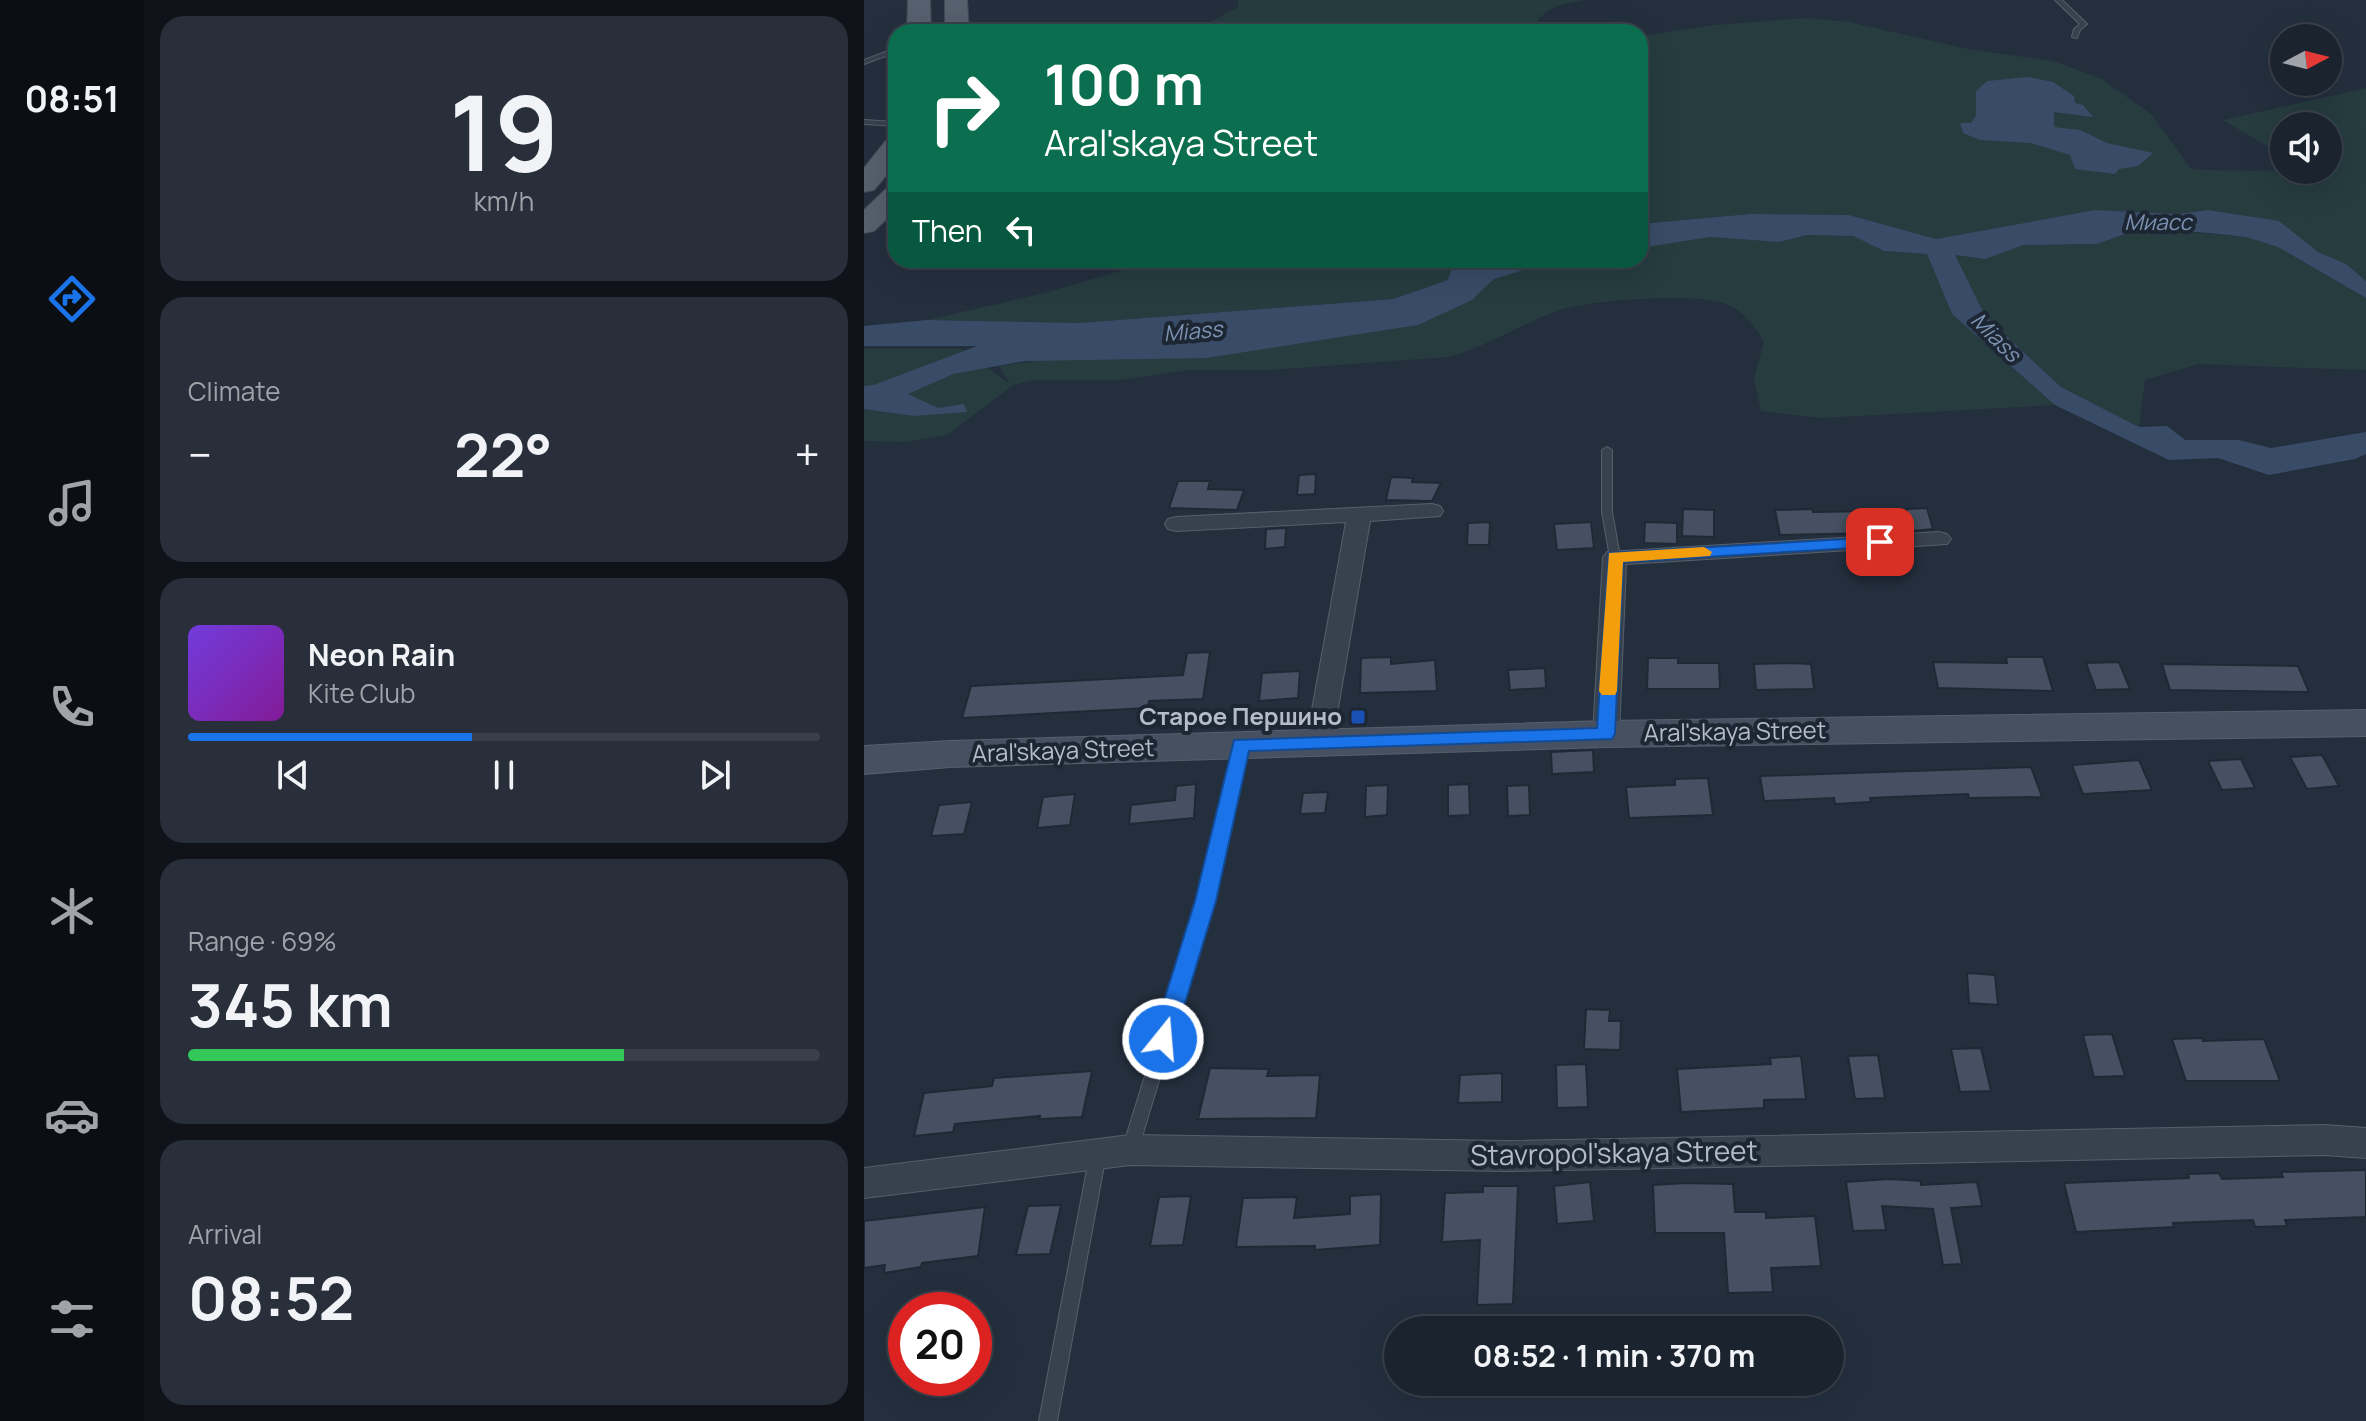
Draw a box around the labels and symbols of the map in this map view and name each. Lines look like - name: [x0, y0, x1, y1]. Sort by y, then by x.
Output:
- north arrow: [2270, 24, 2342, 96]
- water label: Миасс: [2124, 207, 2193, 237]
- water label: Miass: [1965, 306, 2028, 369]
- water label: Miass: [1162, 313, 1225, 349]
- pin: [1846, 508, 1914, 576]
- place label: Старое Першино: [1139, 699, 1342, 732]
- marker: Старое Першино: [1349, 708, 1367, 726]
- street label: Aral'skaya Street: [1643, 712, 1827, 749]
- street label: Aral'skaya Street: [971, 730, 1155, 769]
- position arrow: [1121, 997, 1205, 1081]
- street label: Stavropol'skaya Street: [1470, 1130, 1758, 1174]
- speed limit sign: 20: [888, 1292, 992, 1396]

